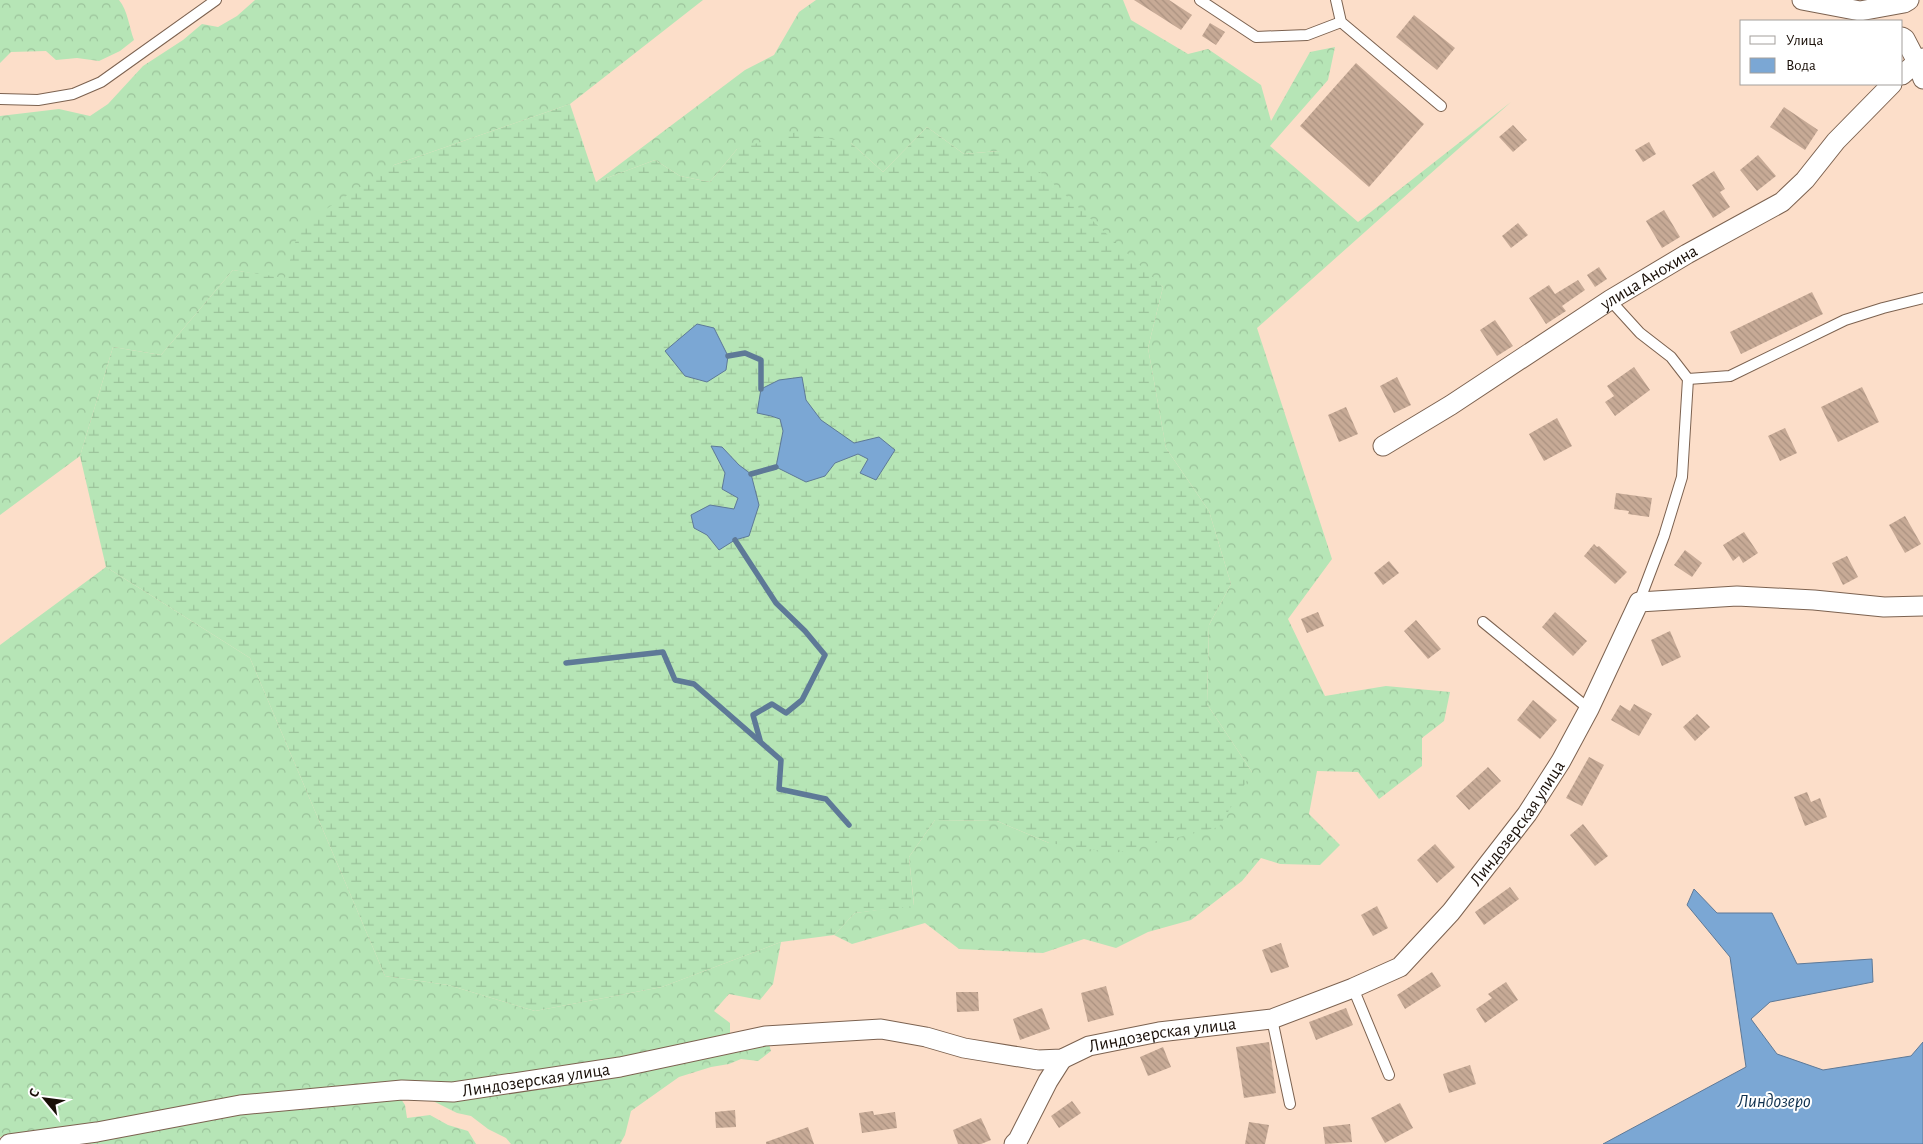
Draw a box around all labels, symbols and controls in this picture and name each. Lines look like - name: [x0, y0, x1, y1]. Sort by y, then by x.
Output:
- legend: [1740, 20, 1903, 85]
- text: Улица: [1786, 33, 1823, 48]
- text: Вода: [1786, 58, 1816, 73]
- street label: улица Анохина: [1597, 242, 1701, 314]
- street label: Линдозерская улица: [1467, 758, 1569, 889]
- street label: Линдозерская улица: [1087, 1015, 1237, 1056]
- street label: Линдозерская улица: [461, 1061, 611, 1101]
- north arrow: [20, 1074, 70, 1124]
- text: С: [27, 1086, 43, 1100]
- water label: Линдозеро: [1736, 1092, 1811, 1111]

